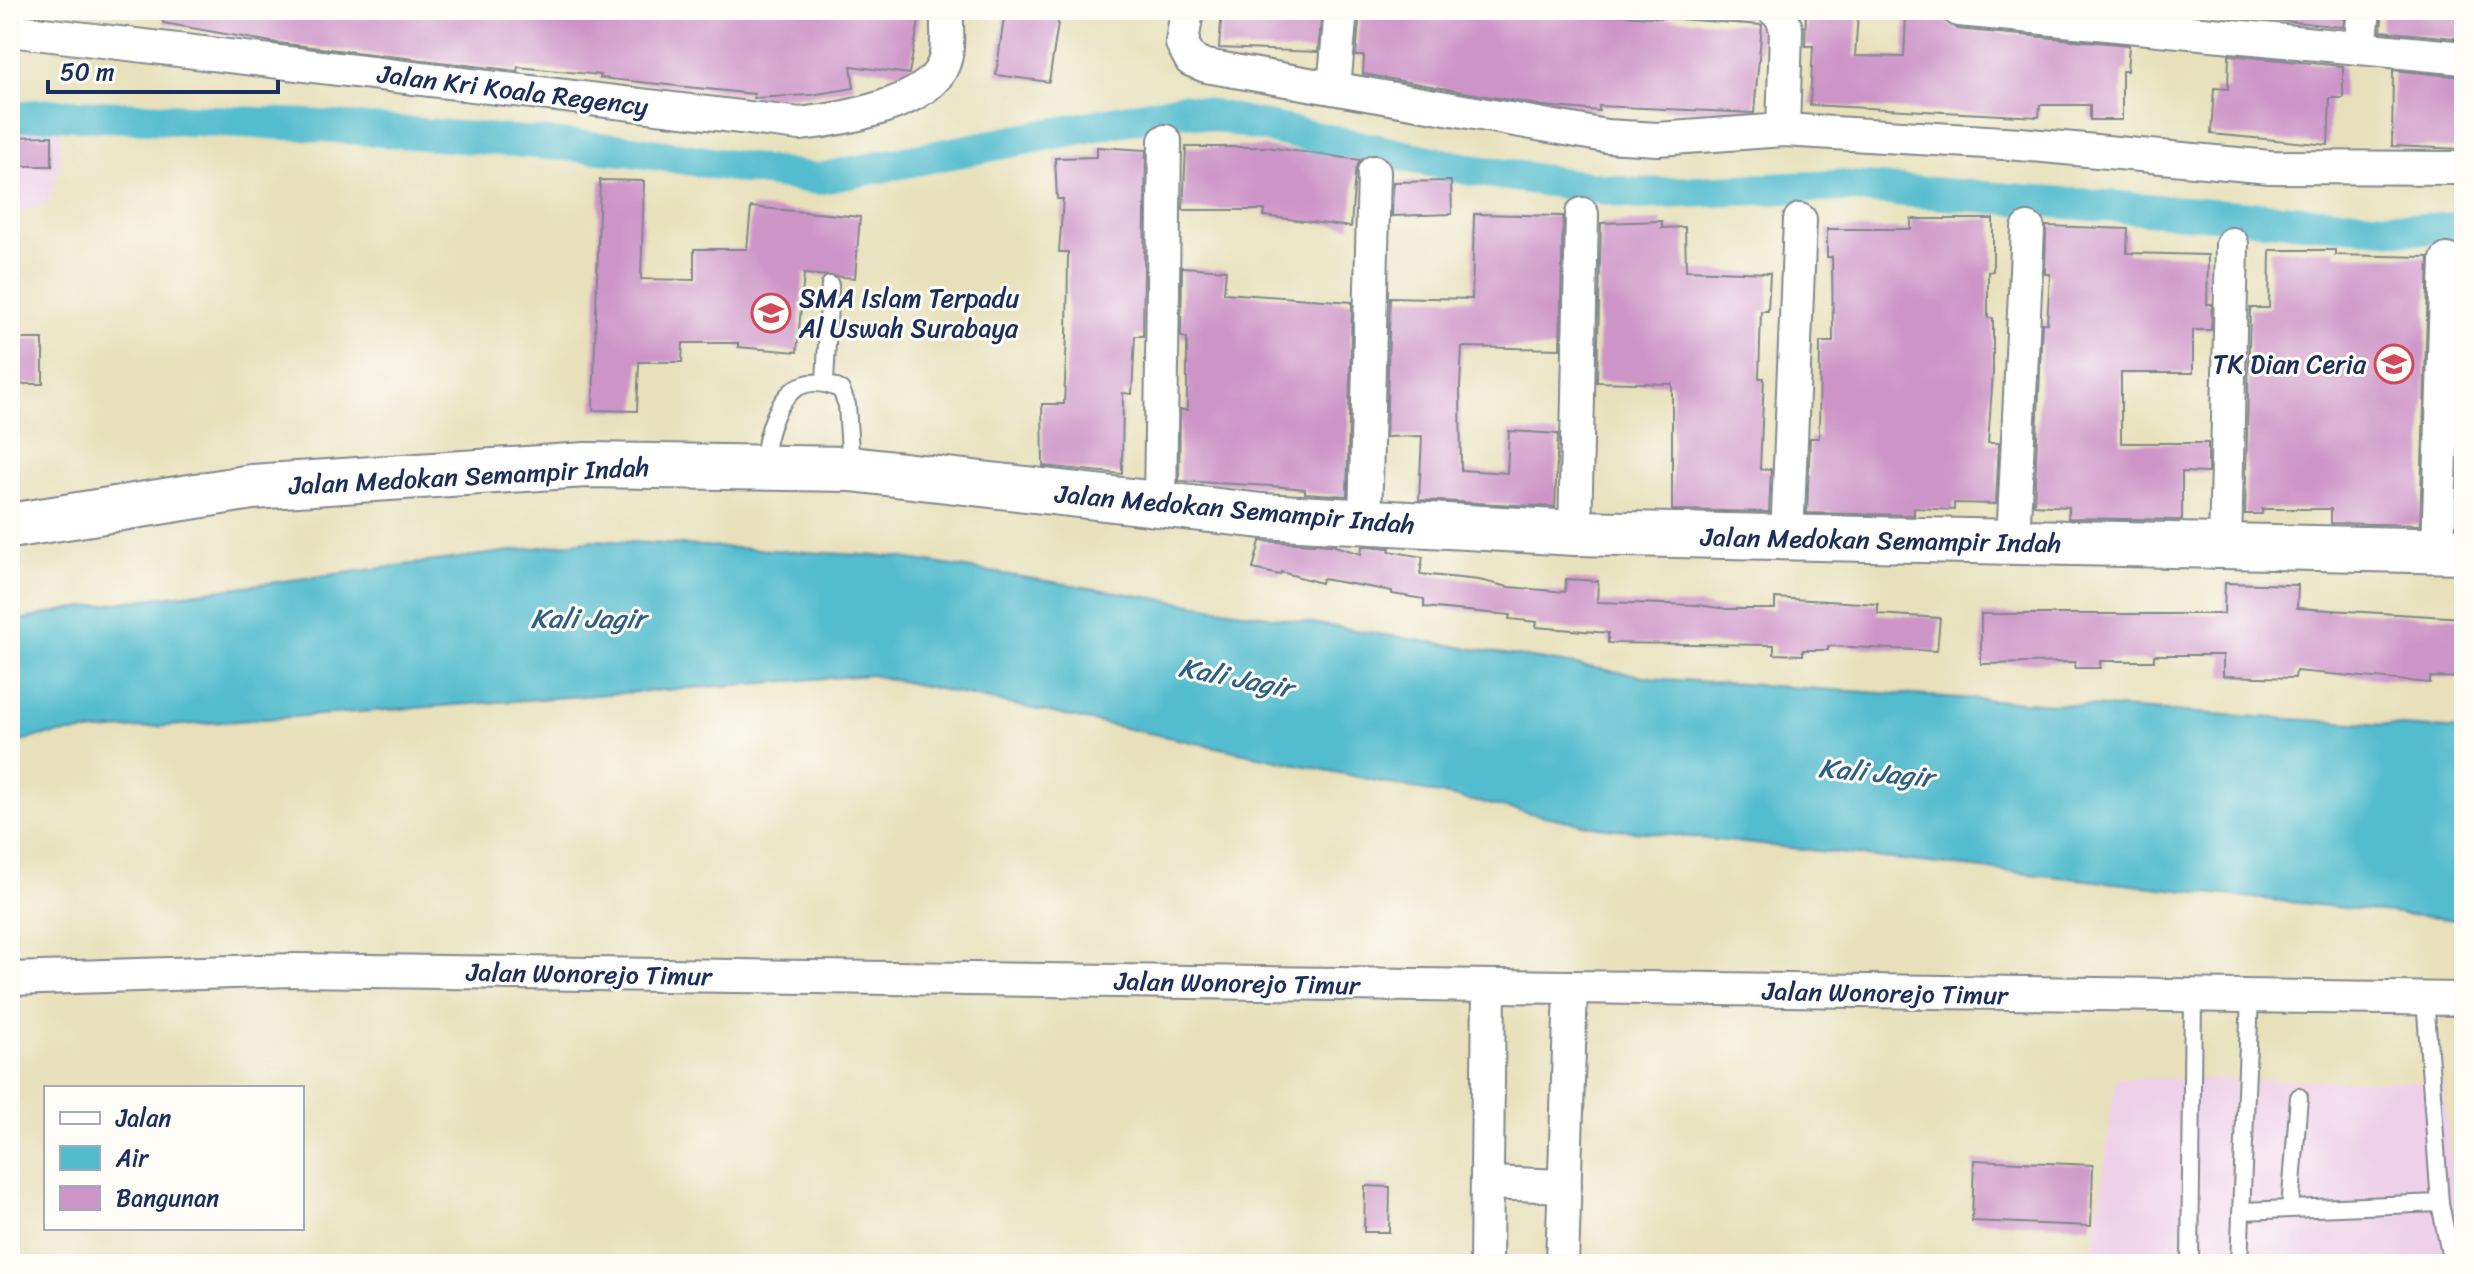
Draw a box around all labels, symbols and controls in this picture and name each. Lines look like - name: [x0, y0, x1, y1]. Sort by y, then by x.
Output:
- scale bar: [48, 44, 278, 94]
- street label: Jalan Kri Koala Regency: [374, 50, 651, 129]
- text: 50 m: [60, 51, 115, 93]
- place label: SMA Islam Terpadu Al Uswah Surabaya: [798, 275, 1019, 351]
- school or university icon: SMA Islam Terpadu Al Uswah Surabaya: [750, 292, 792, 334]
- place label: TK Dian Ceria: [2213, 341, 2367, 387]
- school or university icon: TK Dian Ceria: [2373, 343, 2415, 385]
- street label: Jalan Medokan Semampir Indah: [287, 444, 650, 508]
- street label: Jalan Medokan Semampir Indah: [1052, 470, 1417, 548]
- street label: Jalan Medokan Semampir Indah: [1699, 514, 2062, 566]
- water label: Kali Jagir: [531, 594, 650, 643]
- water label: Kali Jagir: [1175, 643, 1301, 713]
- water label: Kali Jagir: [1817, 743, 1940, 802]
- street label: Jalan Wonorejo Timur: [465, 949, 713, 999]
- street label: Jalan Wonorejo Timur: [1113, 958, 1361, 1008]
- street label: Jalan Wonorejo Timur: [1761, 968, 2009, 1018]
- legend: [44, 1086, 304, 1230]
- text: Jalan: [115, 1097, 171, 1139]
- text: Air: [115, 1137, 150, 1179]
- text: Bangunan: [116, 1177, 219, 1219]

